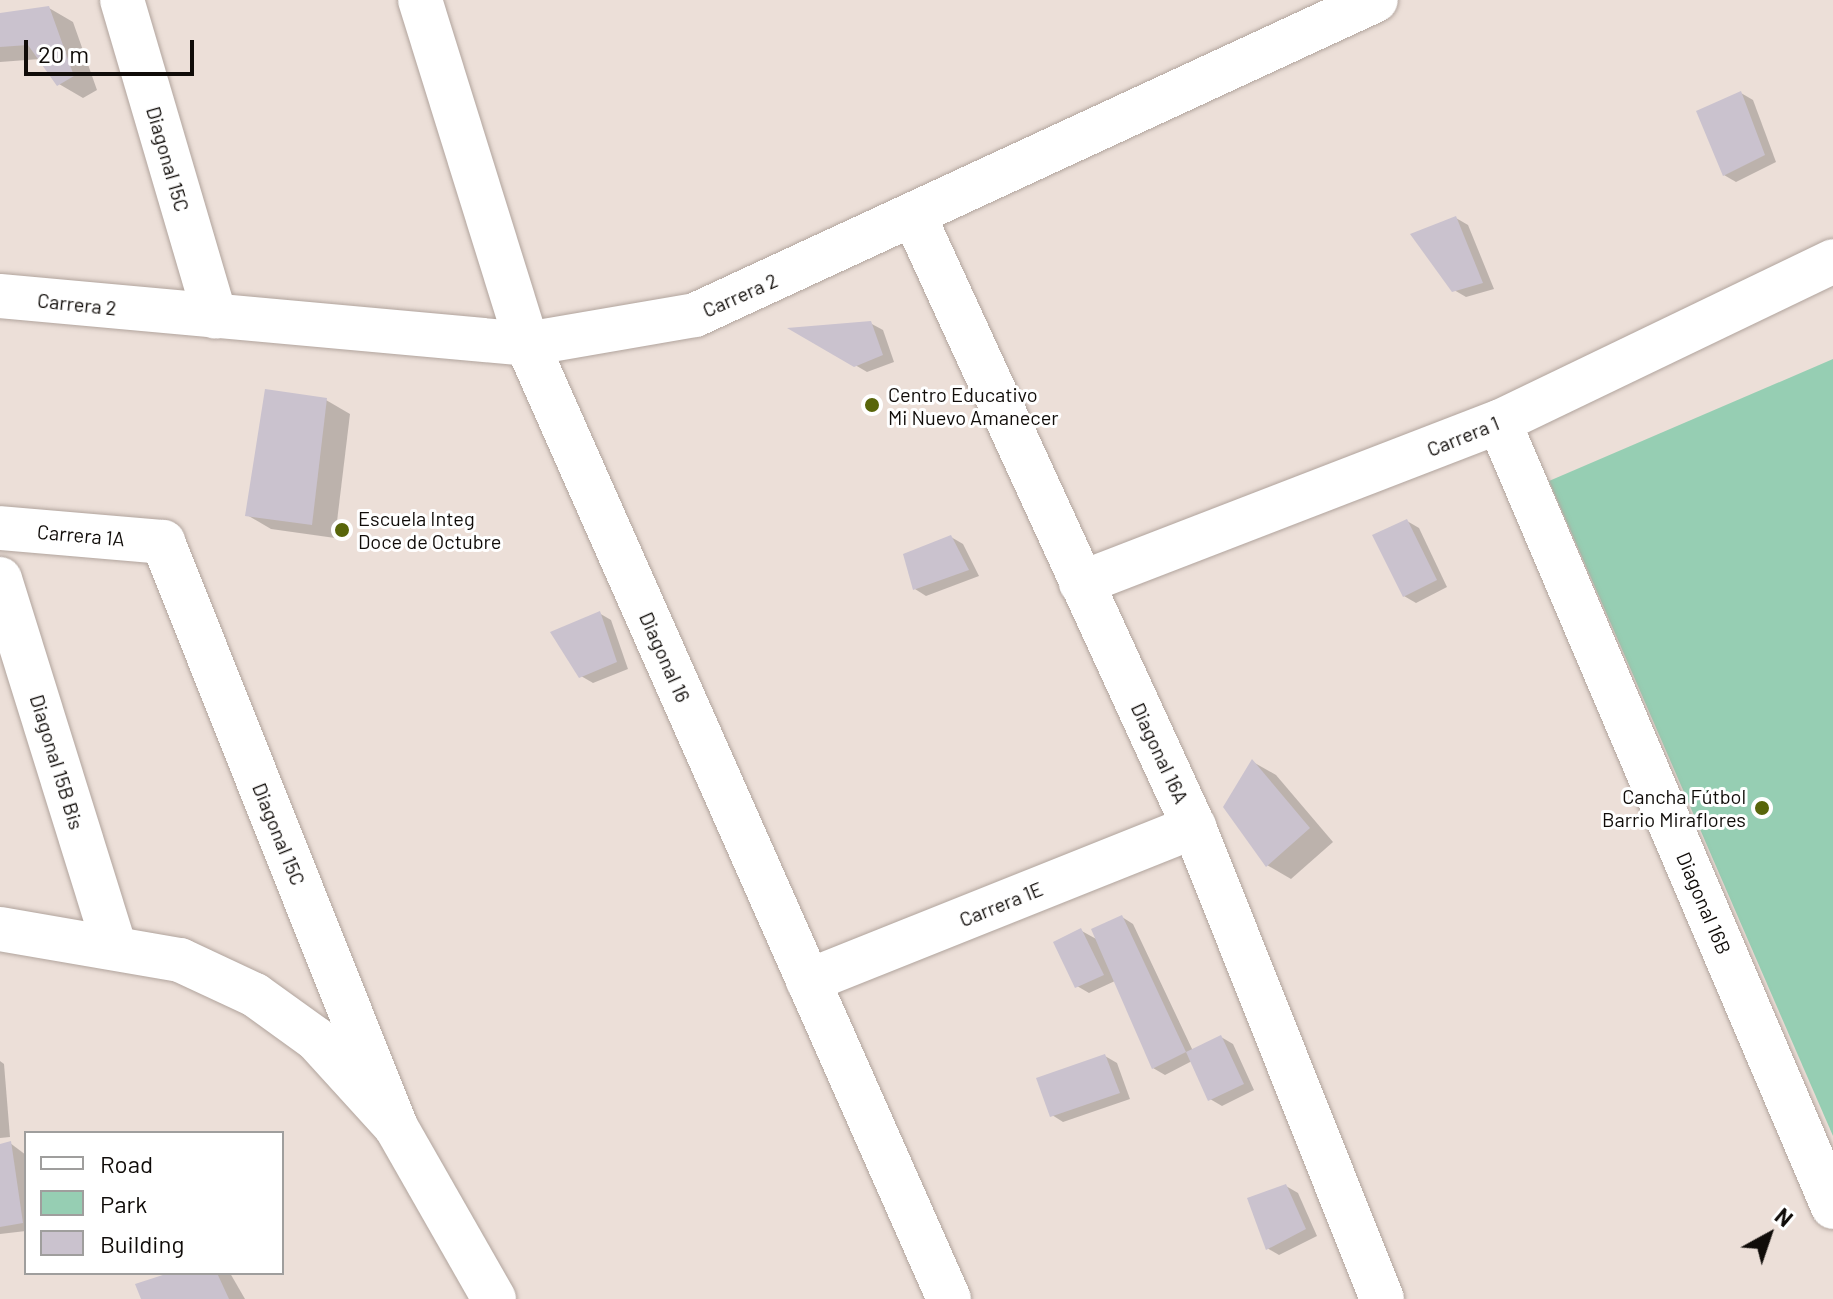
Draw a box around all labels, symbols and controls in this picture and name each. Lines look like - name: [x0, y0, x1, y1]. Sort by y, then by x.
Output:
- scale bar: [28, 24, 198, 74]
- text: 20 m: [38, 39, 89, 68]
- street label: Diagonal 15C: [142, 104, 194, 214]
- street label: Carrera 2: [699, 268, 781, 322]
- street label: Carrera 2: [36, 288, 118, 320]
- place label: Centro Educativo Mi Nuevo Amanecer: [888, 382, 1059, 429]
- marker: Centro Educativo Mi Nuevo Amanecer: [863, 396, 881, 414]
- street label: Carrera 1: [1423, 411, 1503, 461]
- place label: Escuela Integ Doce de Octubre: [358, 506, 501, 553]
- street label: Carrera 1A: [36, 519, 126, 551]
- marker: Escuela Integ Doce de Octubre: [333, 521, 351, 539]
- street label: Diagonal 16: [634, 608, 696, 706]
- street label: Diagonal 15B Bis: [25, 692, 89, 832]
- street label: Diagonal 16A: [1126, 699, 1194, 807]
- street label: Diagonal 15C: [248, 779, 310, 889]
- place label: Cancha Fútbol Barrio Miraflores: [1602, 784, 1746, 831]
- marker: Cancha Fútbol Barrio Miraflores: [1753, 799, 1771, 817]
- street label: Diagonal 16B: [1672, 848, 1736, 958]
- street label: Carrera 1E: [956, 876, 1046, 932]
- legend: [24, 1131, 284, 1275]
- text: Road: [100, 1149, 153, 1178]
- text: Park: [100, 1189, 147, 1218]
- north arrow: [1729, 1195, 1809, 1275]
- text: N: [1770, 1202, 1798, 1231]
- text: Building: [100, 1229, 184, 1258]

